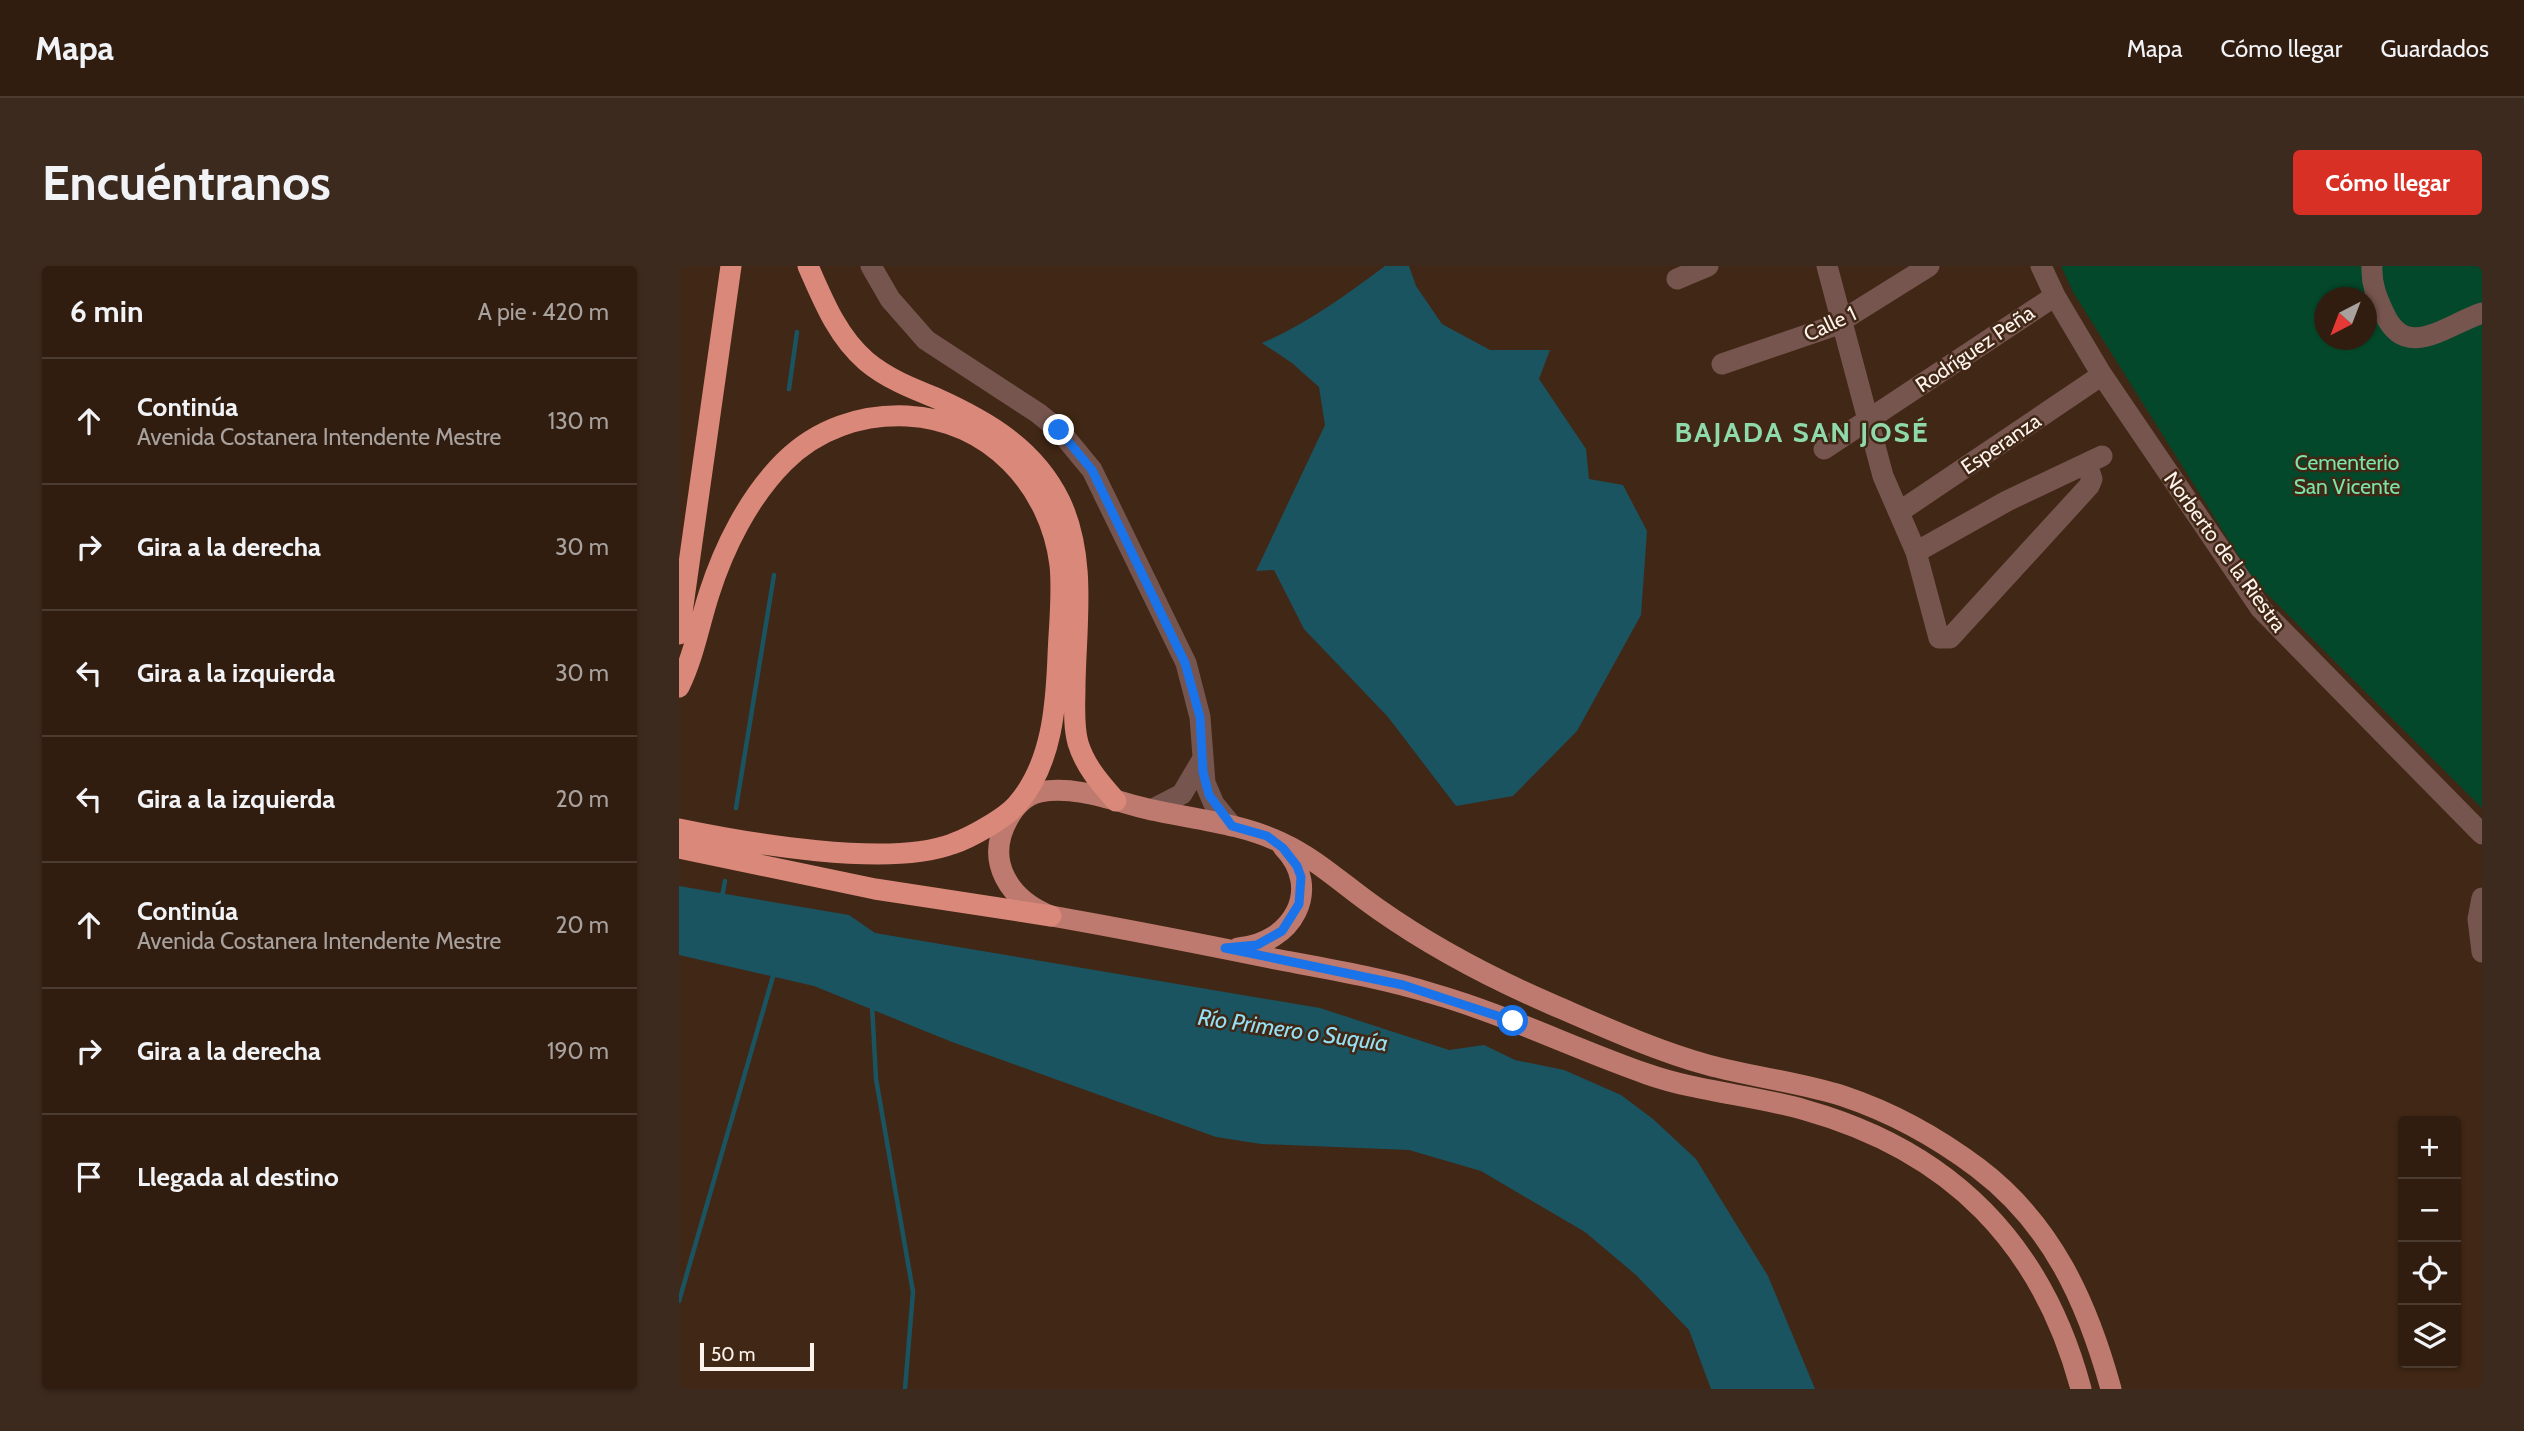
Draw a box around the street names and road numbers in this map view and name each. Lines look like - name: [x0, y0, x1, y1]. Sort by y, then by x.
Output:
- street label: Rodríguez Peña: [1911, 300, 2039, 397]
- street label: Calle 1: [1800, 301, 1860, 347]
- street label: Esperanza: [1956, 408, 2045, 479]
- street label: Norberto de la Riestra: [2159, 467, 2292, 637]

